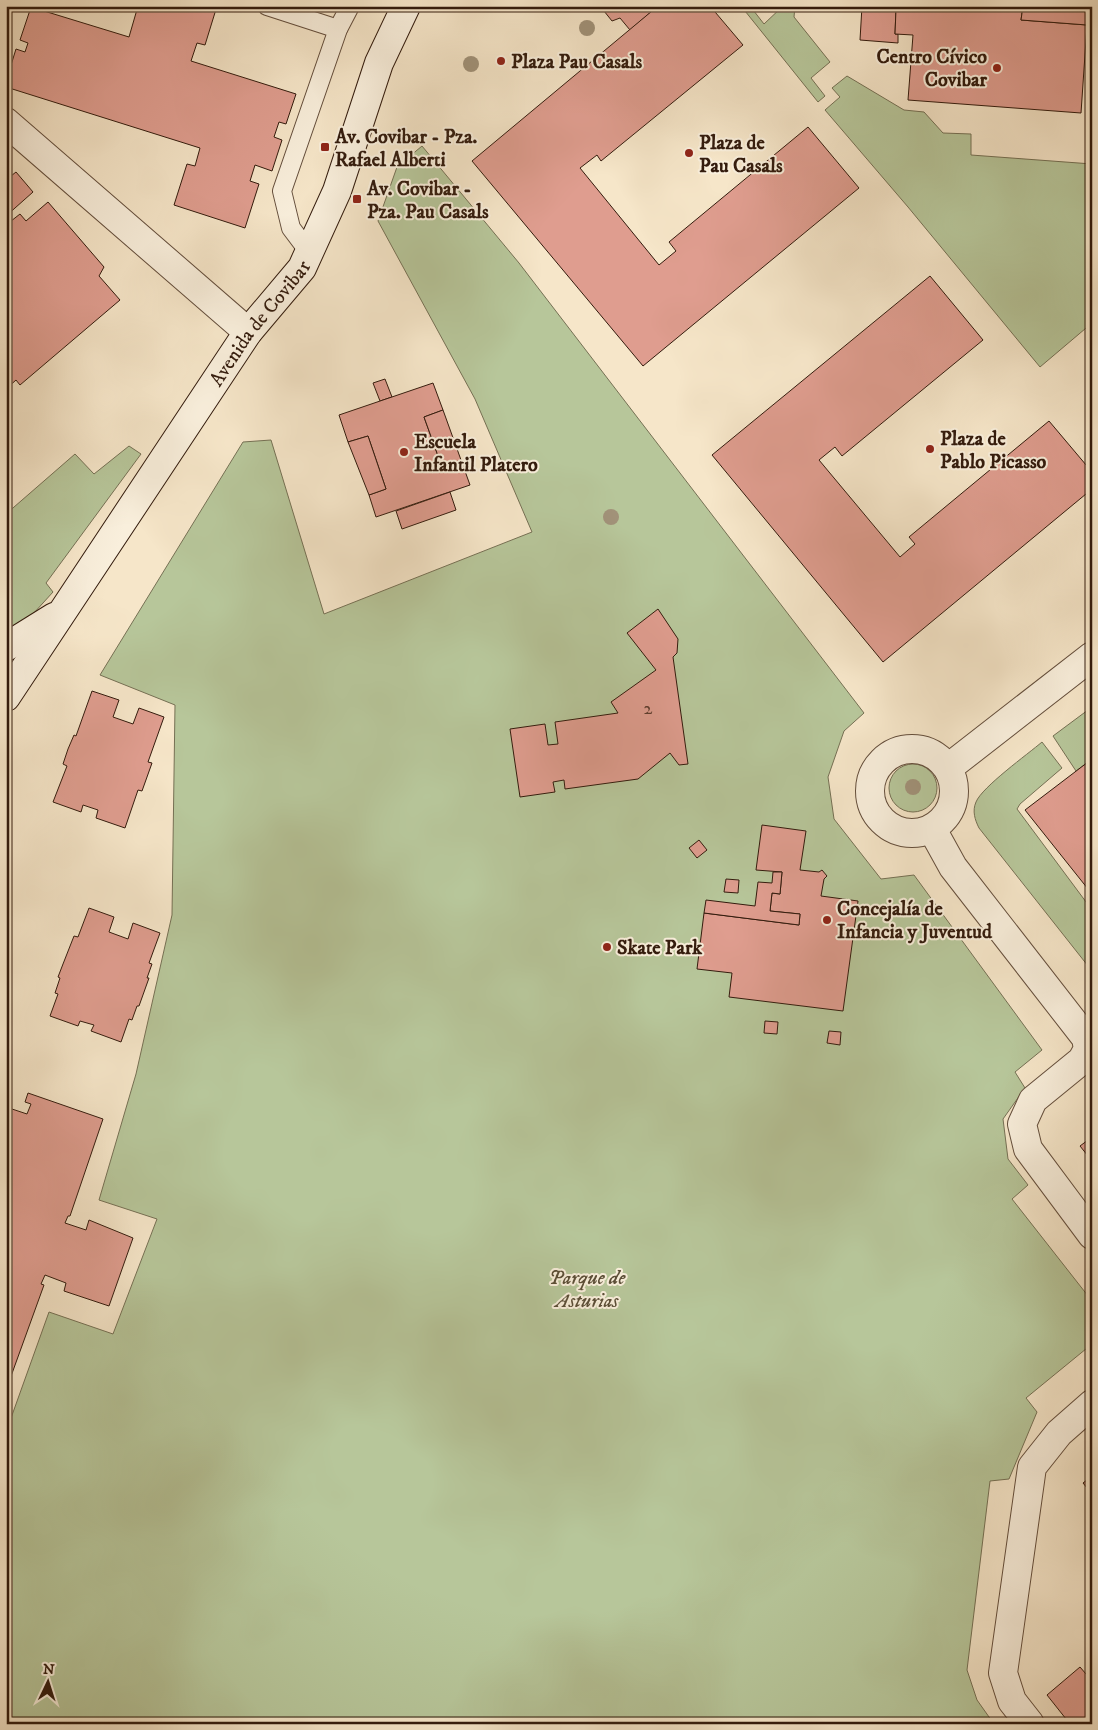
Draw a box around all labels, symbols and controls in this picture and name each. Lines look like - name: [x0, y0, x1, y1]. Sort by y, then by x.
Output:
- place label: Centro Cívico Covibar: [877, 45, 988, 93]
- place label: Plaza Pau Casals: [511, 50, 643, 75]
- marker: Plaza Pau Casals: [495, 55, 507, 67]
- marker: Centro Cívico Covibar: [991, 62, 1003, 74]
- place label: Av. Covibar - Pza. Rafael Alberti: [334, 125, 478, 173]
- place label: Plaza de Pau Casals: [699, 131, 783, 179]
- marker: Av. Covibar - Pza. Rafael Alberti: [319, 141, 331, 153]
- marker: Plaza de Pau Casals: [683, 147, 695, 159]
- place label: Av. Covibar - Pza. Pau Casals: [366, 177, 489, 225]
- marker: Av. Covibar - Pza. Pau Casals: [351, 193, 363, 205]
- street label: Avenida de Covibar: [204, 257, 318, 392]
- place label: Plaza de Pablo Picasso: [940, 427, 1047, 475]
- place label: Escuela Infantil Platero: [414, 430, 538, 478]
- marker: Plaza de Pablo Picasso: [924, 443, 936, 455]
- marker: Escuela Infantil Platero: [398, 446, 410, 458]
- house number: 2: [644, 698, 653, 720]
- place label: Concejalía de Infancia y Juventud: [837, 897, 993, 945]
- marker: Concejalía de Infancia y Juventud: [821, 914, 833, 926]
- place label: Skate Park: [617, 936, 703, 961]
- marker: Skate Park: [601, 941, 613, 953]
- park label: Parque de Asturias: [549, 1266, 627, 1314]
- north arrow: [22, 1658, 72, 1708]
- text: N: [42, 1661, 56, 1679]

